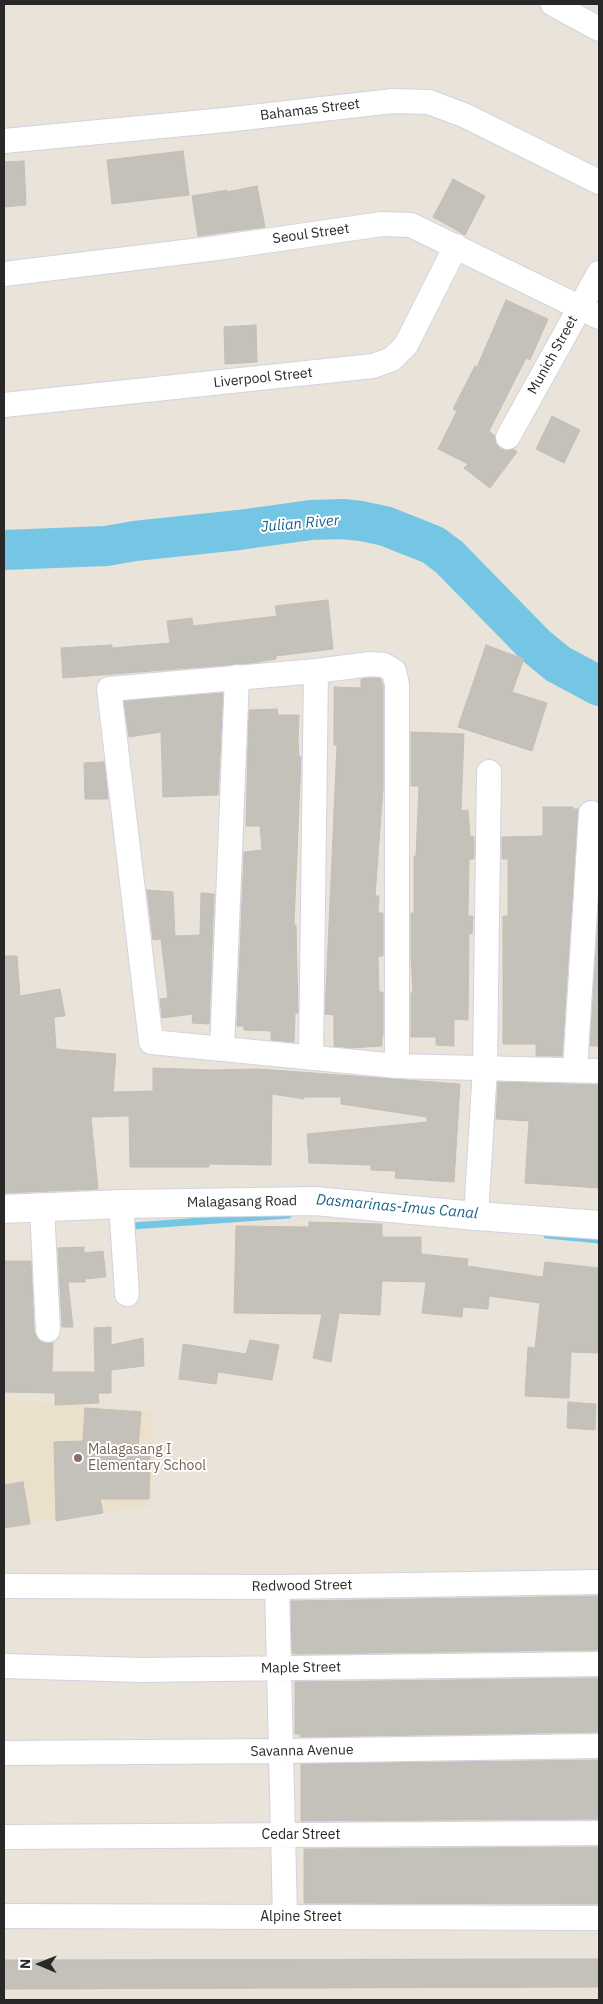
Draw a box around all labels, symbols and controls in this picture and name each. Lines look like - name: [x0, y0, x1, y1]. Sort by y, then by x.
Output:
- street label: Bahamas Street: [259, 96, 361, 124]
- street label: Seoul Street: [272, 220, 350, 248]
- street label: Munich Street: [524, 313, 582, 397]
- street label: Liverpool Street: [213, 364, 313, 392]
- water label: Julian River: [260, 512, 340, 536]
- water label: Dasmarinas-Imus Canal: [315, 1191, 479, 1223]
- street label: Malagasang Road: [187, 1193, 297, 1211]
- place label: Malagasang I Elementary School: [88, 1442, 206, 1474]
- marker: Malagasang I Elementary School: [72, 1452, 84, 1464]
- street label: Redwood Street: [251, 1577, 353, 1595]
- street label: Maple Street: [261, 1659, 341, 1677]
- street label: Savanna Avenue: [250, 1742, 354, 1760]
- street label: Cedar Street: [262, 1827, 340, 1843]
- street label: Alpine Street: [260, 1909, 342, 1925]
- north arrow: [15, 1939, 65, 1989]
- text: N: [16, 1959, 34, 1969]

